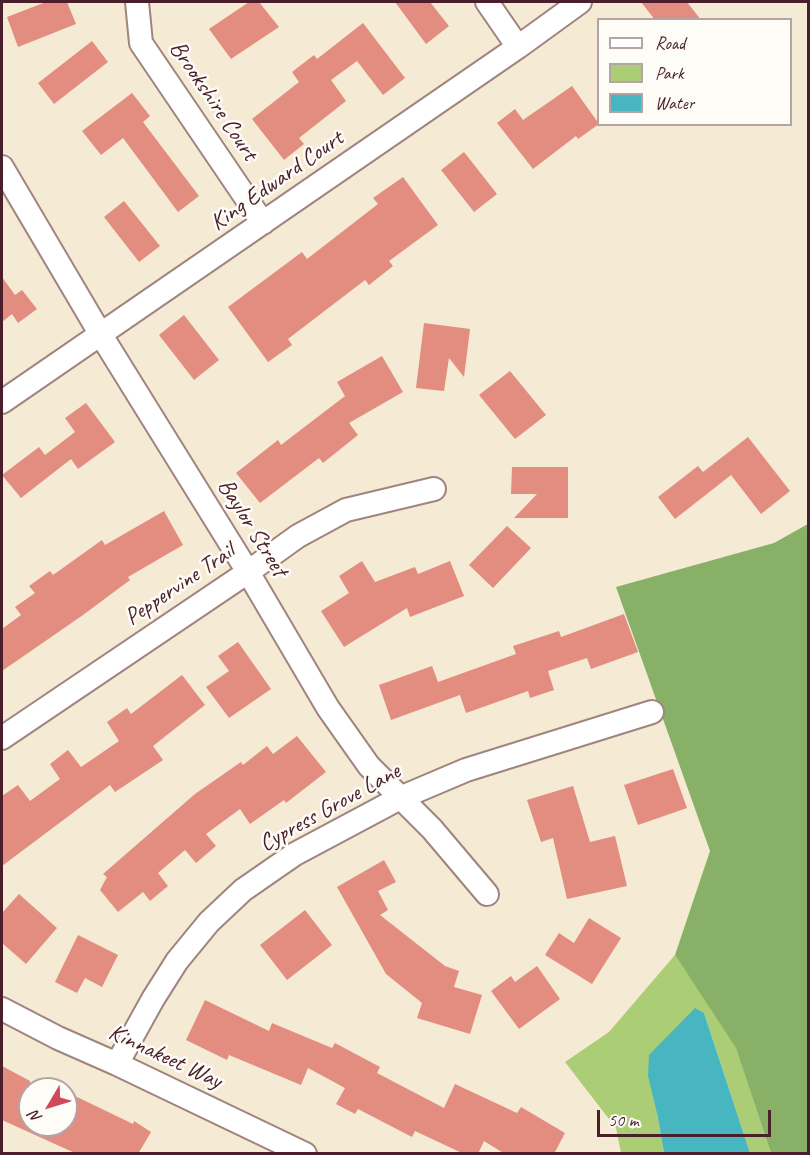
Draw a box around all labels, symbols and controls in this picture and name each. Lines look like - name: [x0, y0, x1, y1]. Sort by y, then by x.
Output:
- legend: [597, 18, 792, 126]
- text: Road: [655, 32, 685, 54]
- street label: Brookshire Court: [162, 36, 264, 166]
- text: Park: [655, 62, 684, 84]
- text: Water: [655, 92, 694, 114]
- street label: King Edward Court: [205, 124, 349, 238]
- street label: Baylor Street: [211, 474, 293, 582]
- street label: Peppervine Trail: [120, 538, 240, 632]
- street label: Cypress Grove Lane: [254, 757, 406, 859]
- street label: Kinnakeet Way: [104, 1018, 226, 1096]
- north arrow: [18, 1077, 78, 1137]
- scale bar: [600, 1098, 774, 1136]
- text: N: [24, 1107, 46, 1127]
- text: 50 m: [608, 1109, 639, 1131]

